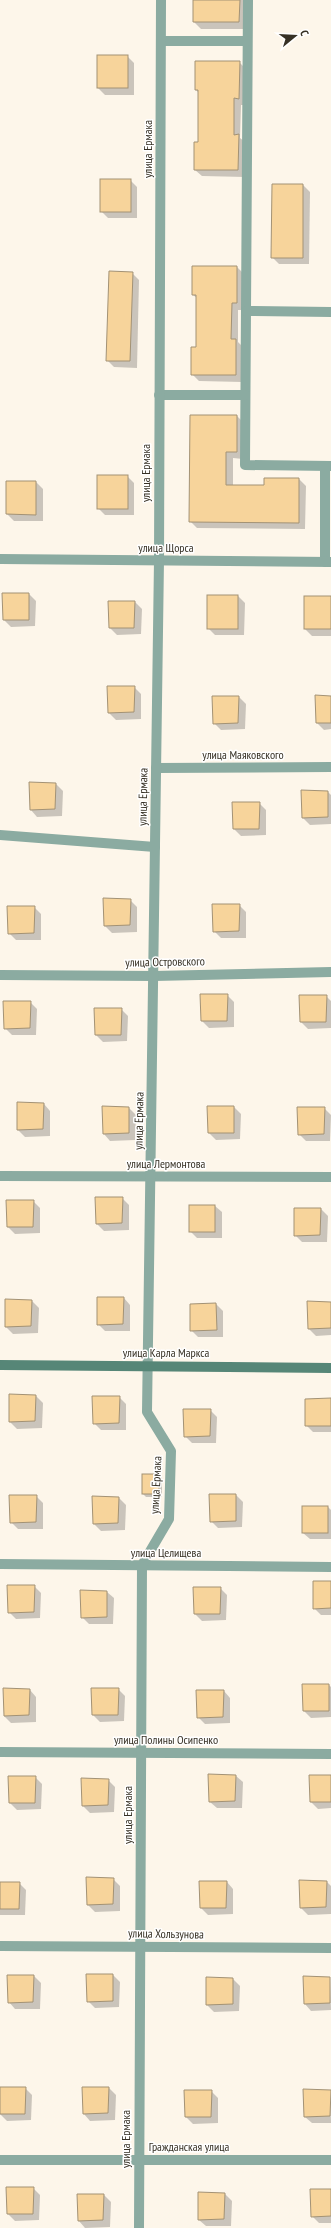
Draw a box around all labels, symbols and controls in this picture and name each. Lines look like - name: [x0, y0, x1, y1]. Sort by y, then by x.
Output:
- north arrow: [275, 16, 315, 56]
- text: С: [297, 28, 312, 37]
- street label: улица Ермака: [140, 120, 155, 178]
- street label: улица Ермака: [138, 444, 153, 502]
- street label: улица Щорса: [138, 540, 194, 555]
- street label: улица Маяковского: [202, 747, 284, 762]
- street label: улица Ермака: [134, 768, 151, 826]
- street label: улица Островского: [125, 953, 205, 970]
- street label: улица Ермака: [130, 1092, 147, 1150]
- street label: улица Лермонтова: [127, 1156, 205, 1171]
- street label: улица Карла Маркса: [123, 1345, 209, 1360]
- street label: улица Ермака: [146, 1455, 165, 1514]
- street label: улица Целищева: [131, 1545, 201, 1560]
- street label: улица Полины Осипенко: [114, 1732, 218, 1747]
- street label: улица Ермака: [120, 1786, 135, 1844]
- street label: улица Хользунова: [128, 1925, 204, 1942]
- street label: улица Ермака: [118, 2110, 133, 2168]
- street label: Гражданская улица: [149, 2139, 230, 2154]

